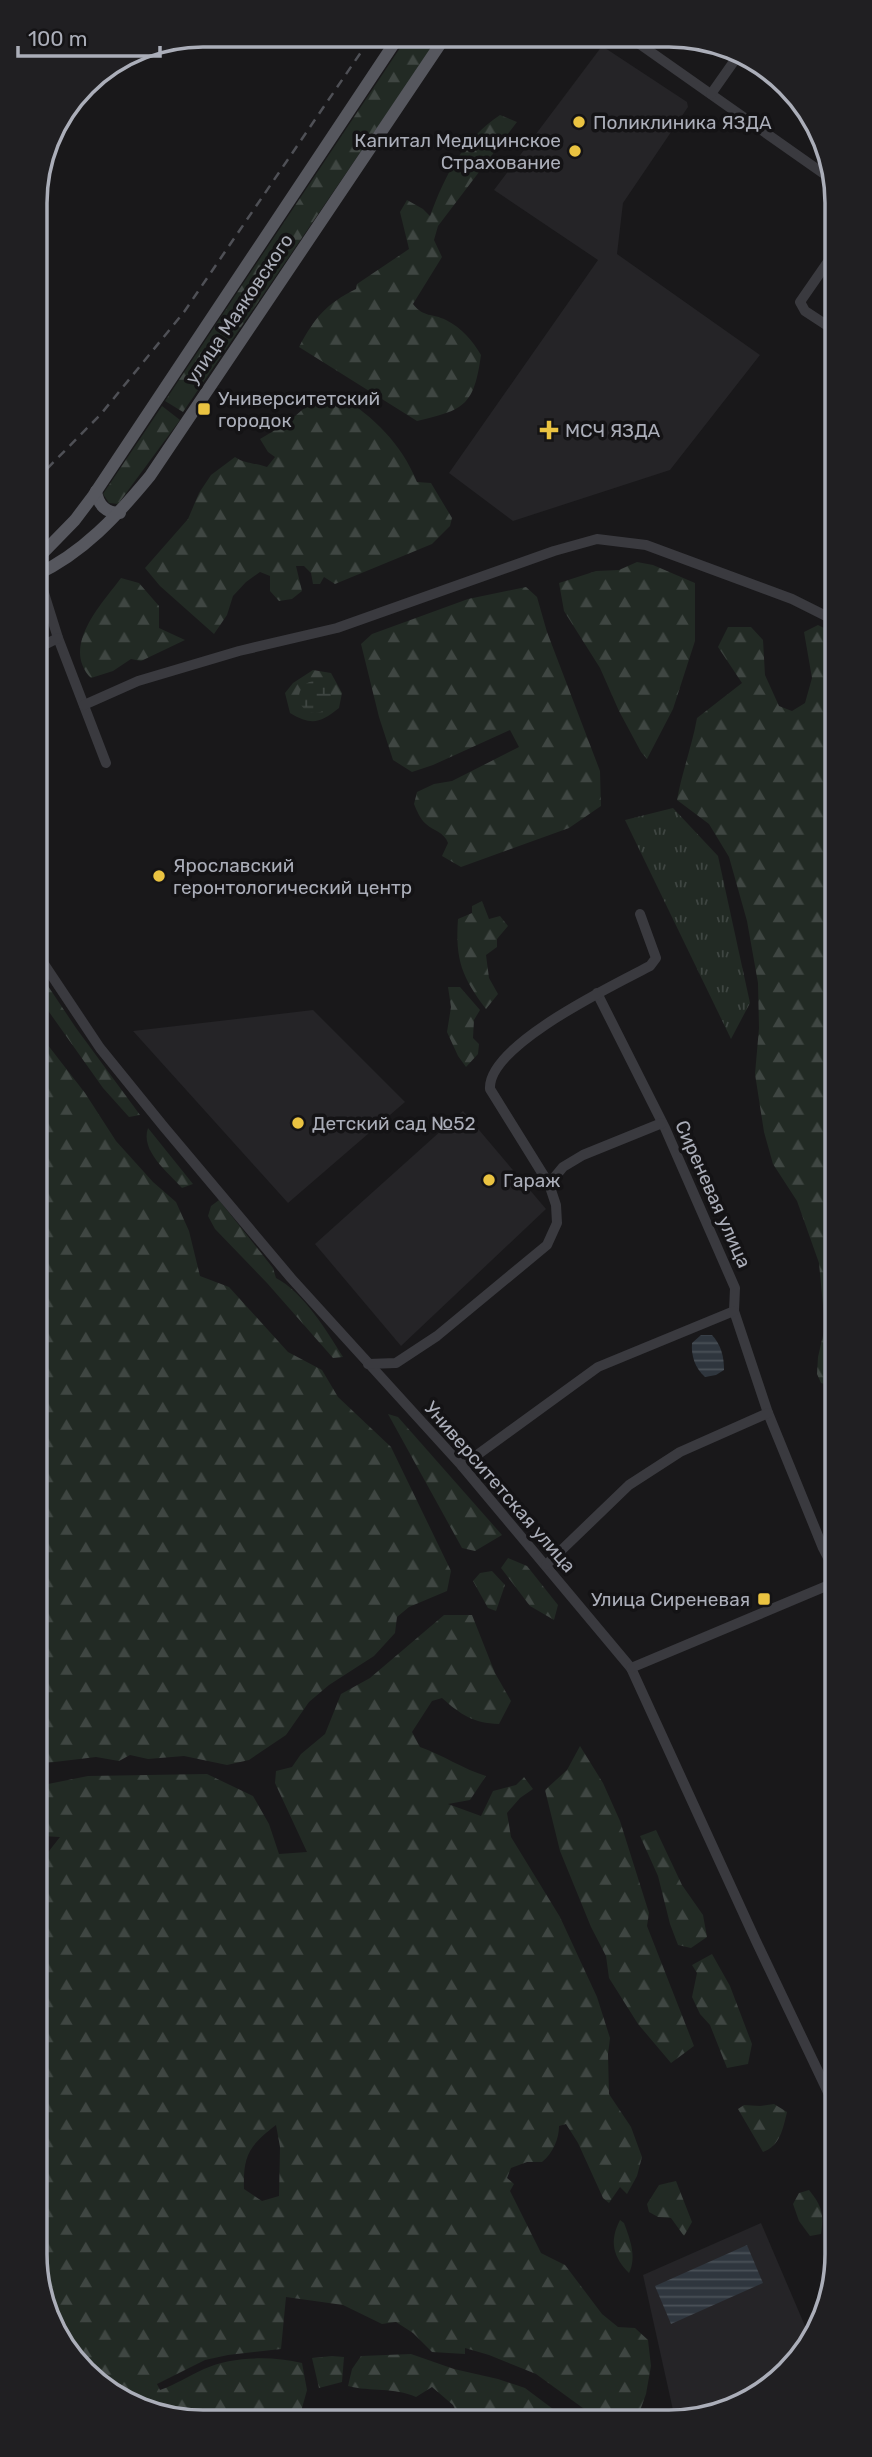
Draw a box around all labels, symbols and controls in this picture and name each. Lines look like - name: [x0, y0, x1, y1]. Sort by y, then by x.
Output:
- scale bar: [18, 14, 159, 58]
- text: 100 m: [28, 26, 87, 51]
- place label: Поликлиника ЯЗДА: [593, 111, 772, 134]
- marker: Поликлиника ЯЗДА: [571, 114, 587, 130]
- place label: Капитал Медицинское Страхование: [354, 129, 561, 174]
- marker: Капитал Медицинское Страхование: [567, 143, 583, 159]
- street label: улица Маяковского: [180, 229, 298, 389]
- place label: Университетский городок: [218, 387, 380, 432]
- marker: Университетский городок: [196, 401, 212, 417]
- place label: МСЧ ЯЗДА: [565, 419, 661, 442]
- marker: МСЧ ЯЗДА: [539, 420, 559, 440]
- place label: Ярославский геронтологический центр: [173, 854, 412, 899]
- marker: Ярославский геронтологический центр: [151, 868, 167, 884]
- place label: Детский сад №52: [312, 1112, 476, 1135]
- marker: Детский сад №52: [290, 1115, 306, 1131]
- street label: Сиреневая улица: [670, 1117, 756, 1271]
- place label: Гараж: [503, 1169, 560, 1192]
- marker: Гараж: [481, 1172, 497, 1188]
- street label: Университетская улица: [419, 1397, 581, 1577]
- place label: Улица Сиреневая: [591, 1588, 750, 1611]
- marker: Улица Сиреневая: [756, 1591, 772, 1607]

